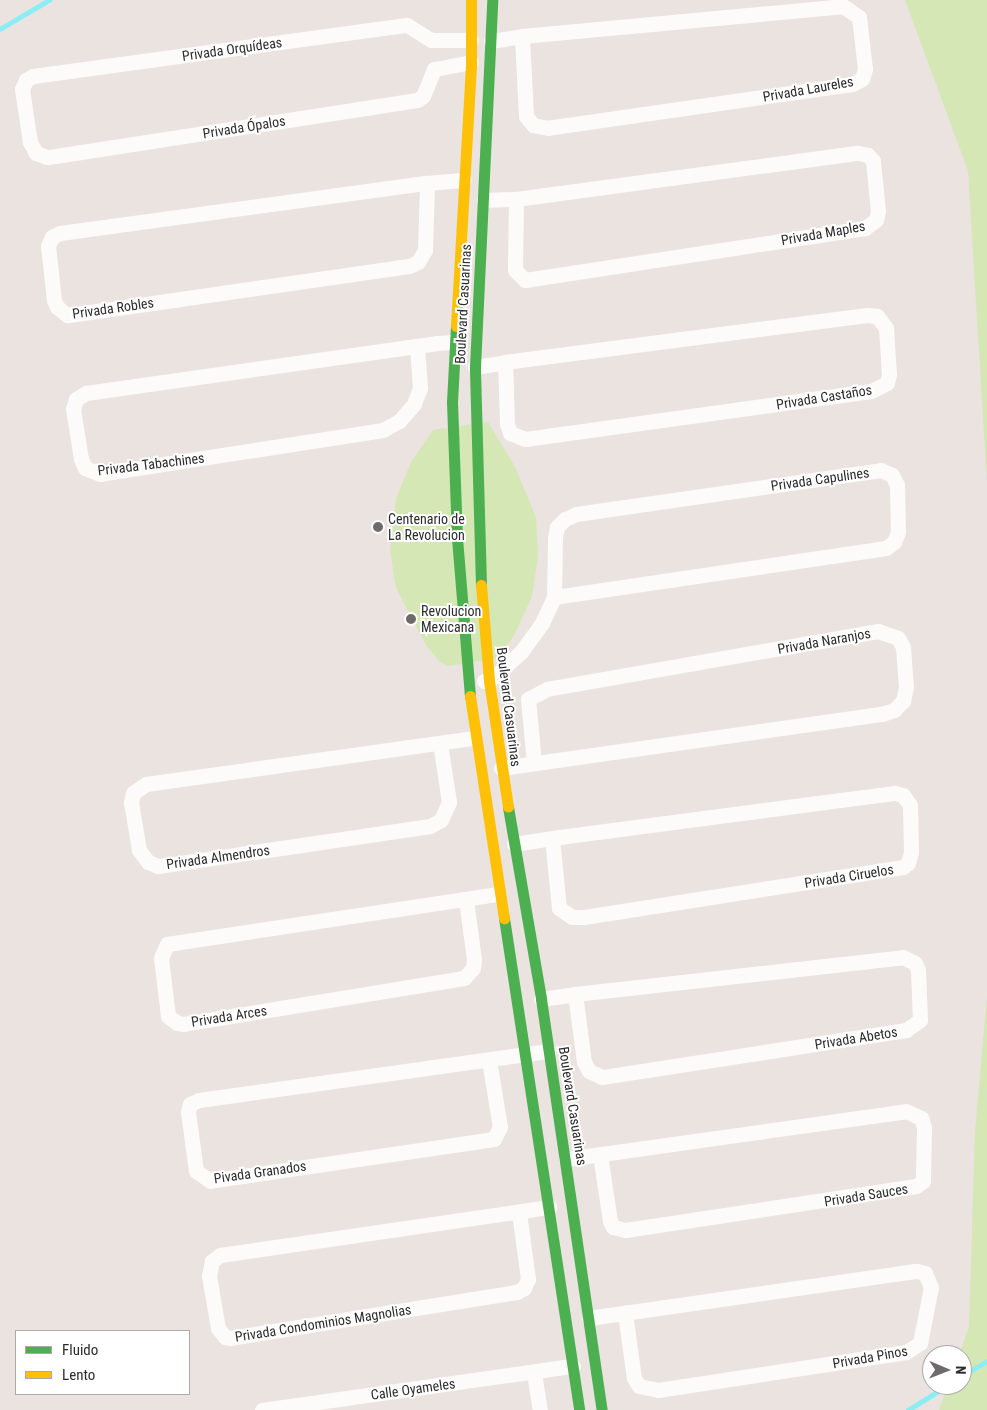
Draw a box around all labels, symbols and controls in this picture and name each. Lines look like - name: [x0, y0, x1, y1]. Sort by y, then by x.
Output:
- street label: Privada Orquídeas: [181, 34, 283, 64]
- street label: Privada Laureles: [761, 73, 855, 105]
- street label: Privada Ópalos: [202, 112, 286, 142]
- street label: Privada Maples: [780, 217, 866, 249]
- street label: Boulevard Casuarinas: [451, 244, 475, 364]
- street label: Privada Robles: [71, 294, 155, 322]
- street label: Privada Castaños: [775, 381, 873, 413]
- street label: Privada Tabachines: [97, 449, 205, 479]
- street label: Privada Capulines: [770, 464, 870, 494]
- place label: Centenario de La Revolucion: [388, 511, 465, 544]
- marker: Centenario de La Revolucion: [372, 521, 384, 533]
- place label: Revolucion Mexicana: [421, 603, 481, 636]
- marker: Revolucion Mexicana: [405, 613, 417, 625]
- street label: Privada Naranjos: [776, 625, 872, 657]
- street label: Boulevard Casuarinas: [493, 646, 525, 768]
- street label: Privada Almendros: [165, 841, 271, 873]
- street label: Privada Ciruelos: [803, 861, 895, 891]
- street label: Privada Arces: [190, 1002, 268, 1030]
- street label: Privada Abetos: [813, 1023, 899, 1053]
- street label: Boulevard Casuarinas: [555, 1045, 591, 1167]
- street label: Pivada Granados: [213, 1157, 307, 1187]
- street label: Privada Sauces: [823, 1180, 909, 1210]
- street label: Privada Condominios Magnolias: [234, 1301, 412, 1345]
- legend: [15, 1330, 190, 1395]
- text: Fluido: [62, 1341, 98, 1359]
- street label: Privada Pinos: [831, 1342, 909, 1372]
- north arrow: [922, 1345, 972, 1395]
- text: Lento: [62, 1366, 95, 1384]
- text: N: [953, 1366, 969, 1375]
- street label: Calle Oyameles: [370, 1375, 456, 1403]

